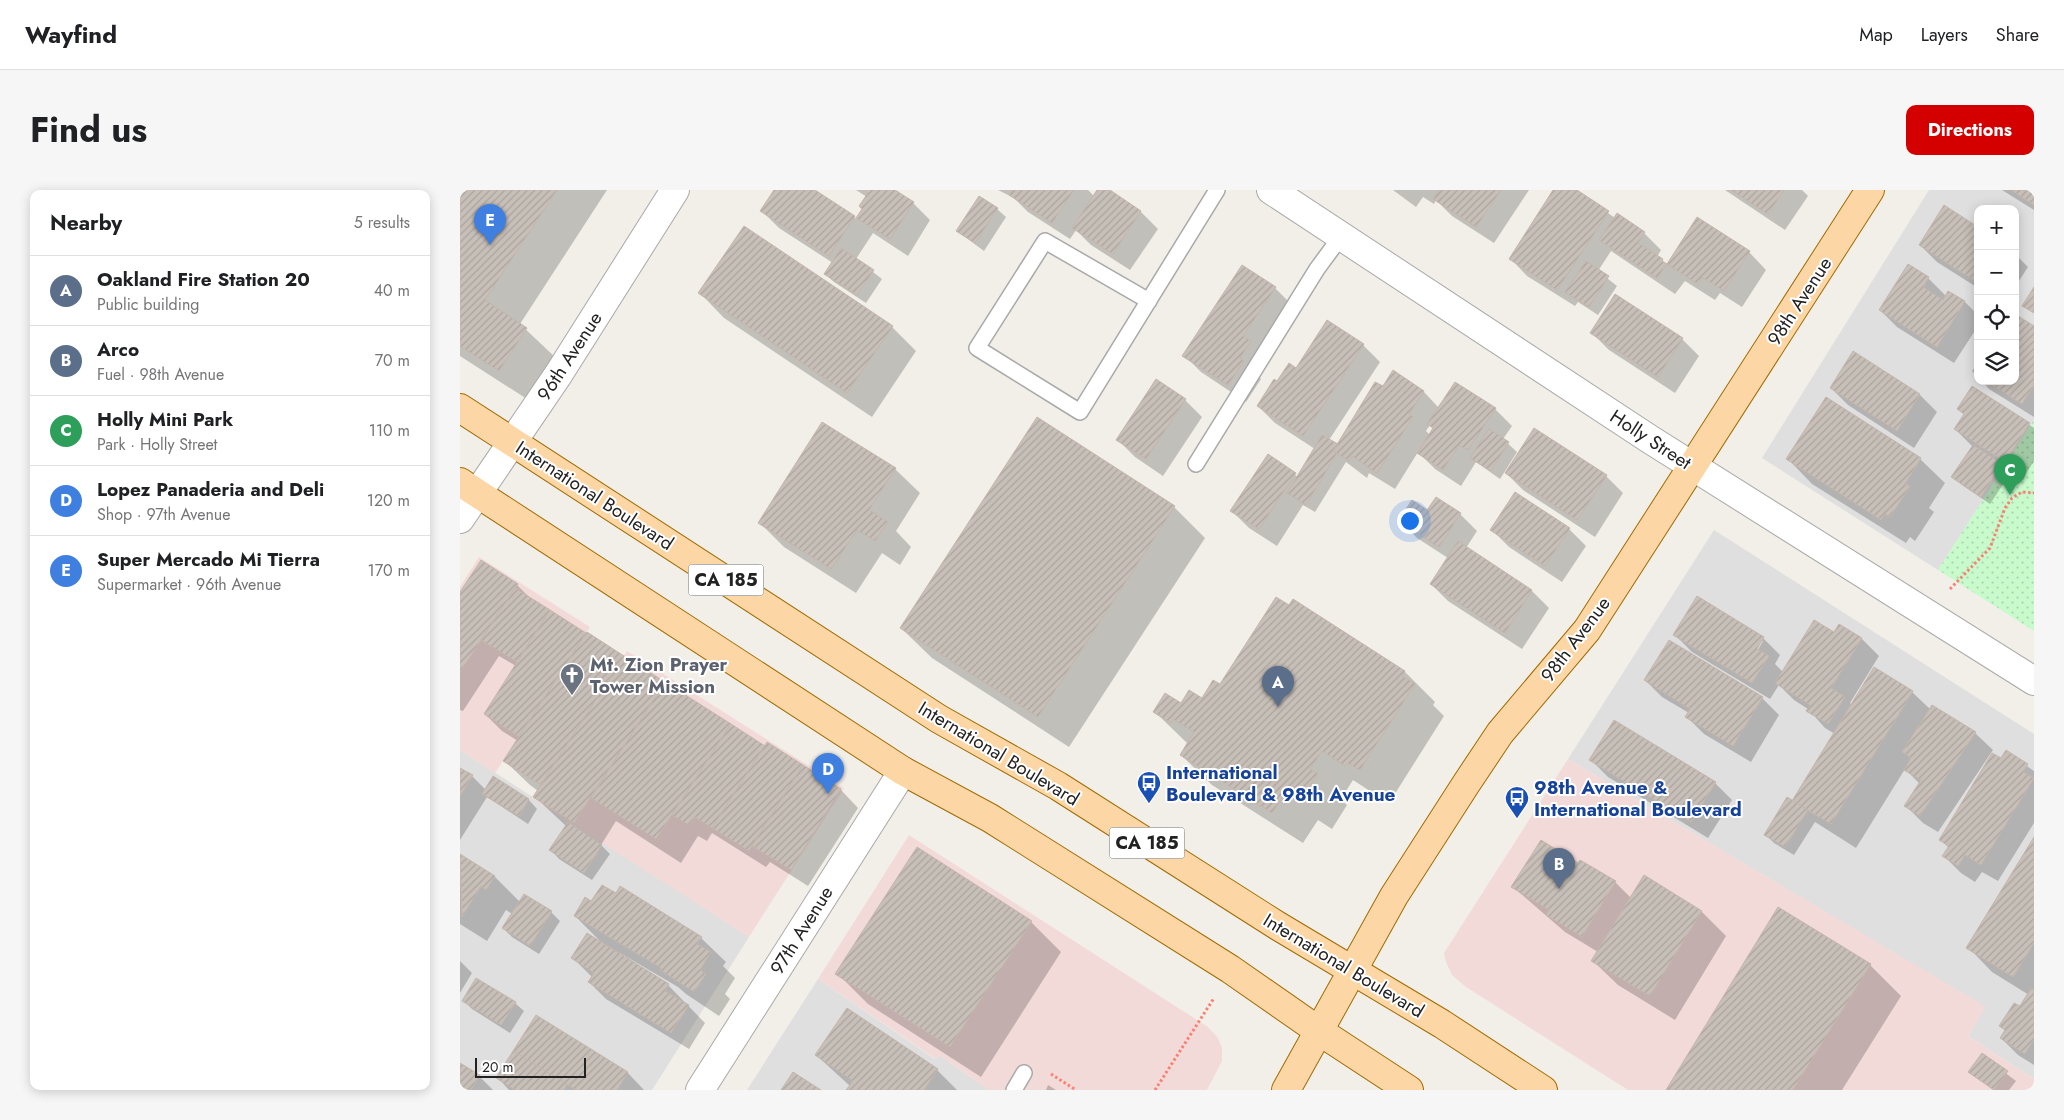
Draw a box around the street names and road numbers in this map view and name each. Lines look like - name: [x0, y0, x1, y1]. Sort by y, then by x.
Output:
- street label: 98th Avenue: [1761, 252, 1838, 351]
- street label: 96th Avenue: [531, 306, 608, 406]
- street label: Holly Street: [1605, 403, 1697, 476]
- street label: International Boulevard: [510, 434, 679, 557]
- road number: CA 185: [688, 564, 764, 596]
- street label: 98th Avenue: [1534, 591, 1617, 688]
- street label: International Boulevard: [913, 695, 1084, 812]
- road number: CA 185: [1110, 828, 1184, 858]
- street label: 97th Avenue: [764, 881, 839, 980]
- street label: International Boulevard: [1258, 907, 1429, 1024]

